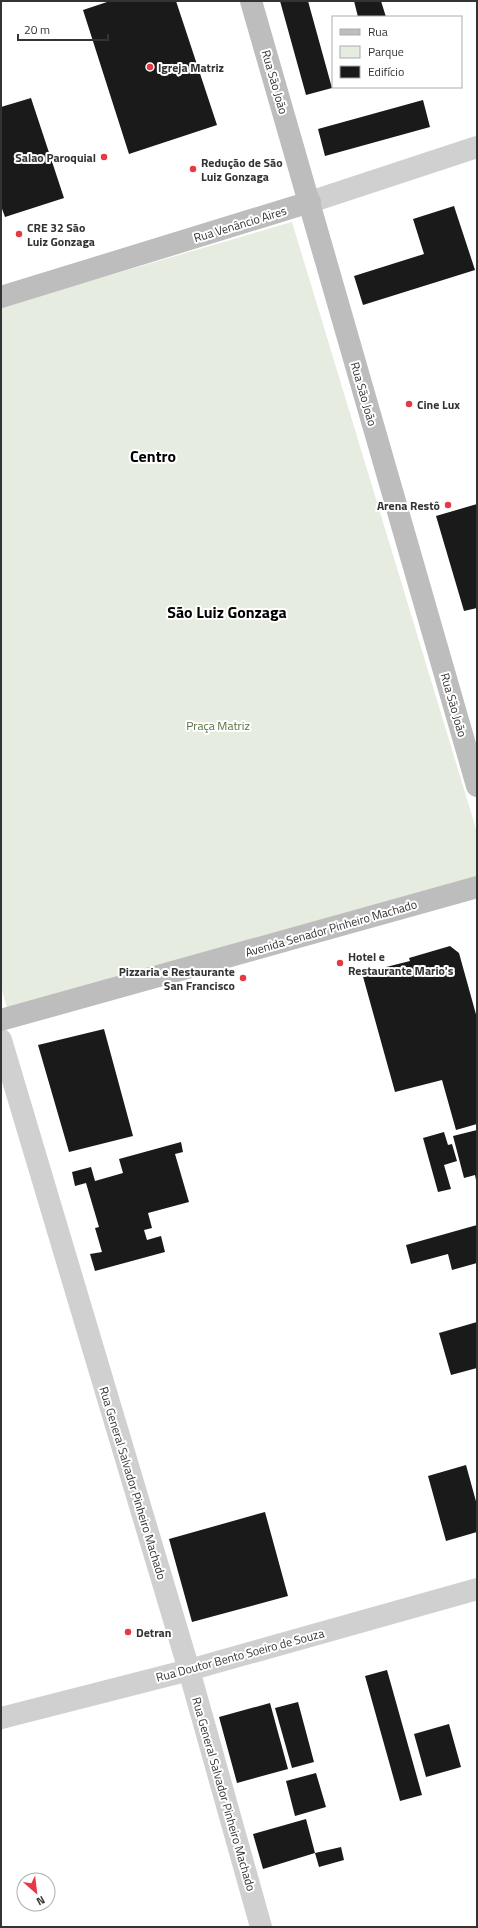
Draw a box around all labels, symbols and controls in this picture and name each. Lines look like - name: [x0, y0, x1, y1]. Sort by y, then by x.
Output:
- scale bar: [18, 16, 108, 42]
- legend: [332, 16, 462, 88]
- text: 20 m: [24, 20, 50, 39]
- text: Rua: [368, 22, 388, 41]
- text: Parque: [368, 42, 404, 61]
- street label: Rua São João: [257, 48, 293, 116]
- place label: Igreja Matriz: [158, 58, 224, 77]
- marker: Igreja Matriz: [145, 62, 155, 72]
- text: Edifício: [368, 62, 404, 81]
- place label: Salao Paroquial: [15, 148, 96, 167]
- marker: Salao Paroquial: [99, 152, 109, 162]
- place label: Redução de São Luiz Gonzaga: [201, 153, 283, 186]
- marker: Redução de São Luiz Gonzaga: [188, 164, 198, 174]
- street label: Rua Venâncio Aires: [191, 201, 289, 247]
- place label: CRE 32 São Luiz Gonzaga: [27, 218, 95, 251]
- marker: CRE 32 São Luiz Gonzaga: [14, 229, 24, 239]
- street label: Rua São João: [346, 360, 382, 428]
- place label: Cine Lux: [417, 395, 460, 414]
- marker: Cine Lux: [404, 399, 414, 409]
- district label: Centro: [130, 444, 176, 468]
- place label: Arena Restô: [377, 496, 440, 515]
- marker: Arena Restô: [443, 500, 453, 510]
- district label: São Luiz Gonzaga: [167, 600, 287, 624]
- street label: Rua São João: [436, 671, 472, 739]
- park label: Praça Matriz: [186, 716, 250, 735]
- street label: Avenida Senador Pinheiro Machado: [243, 894, 419, 962]
- place label: Hotel e Restaurante Mario's: [348, 947, 454, 980]
- marker: Hotel e Restaurante Mario's: [335, 958, 345, 968]
- place label: Pizzaria e Restaurante San Francisco: [119, 962, 235, 995]
- marker: Pizzaria e Restaurante San Francisco: [238, 973, 248, 983]
- street label: Rua General Salvador Pinheiro Machado: [95, 1384, 171, 1582]
- place label: Detran: [136, 1623, 171, 1642]
- street label: Rua Doutor Bento Soeiro de Souza: [154, 1623, 326, 1687]
- marker: Detran: [123, 1627, 133, 1637]
- street label: Rua General Salvador Pinheiro Machado: [187, 1695, 261, 1893]
- north arrow: [16, 1872, 56, 1912]
- text: N: [34, 1892, 48, 1910]

